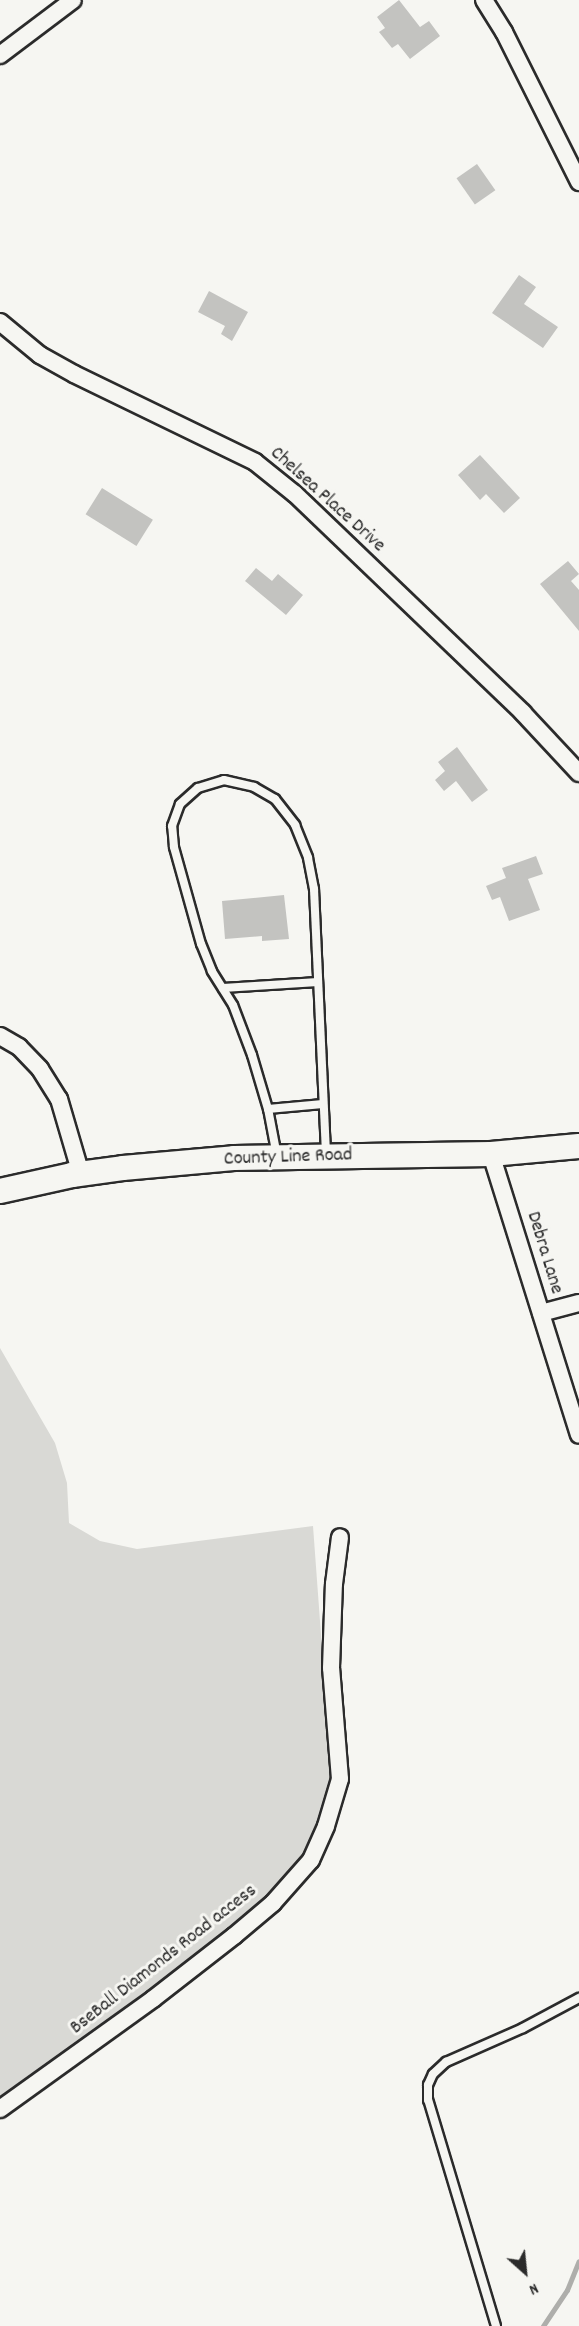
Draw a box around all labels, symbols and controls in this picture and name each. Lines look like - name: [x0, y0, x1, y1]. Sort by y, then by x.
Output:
- street label: Chelsea Place Drive: [264, 442, 390, 558]
- street label: County Line Road: [223, 1144, 353, 1172]
- street label: Debra Lane: [520, 1209, 568, 1297]
- street label: BseBall Diamonds Road access: [66, 1880, 262, 2040]
- north arrow: [495, 2242, 555, 2302]
- text: N: [525, 2276, 542, 2301]

